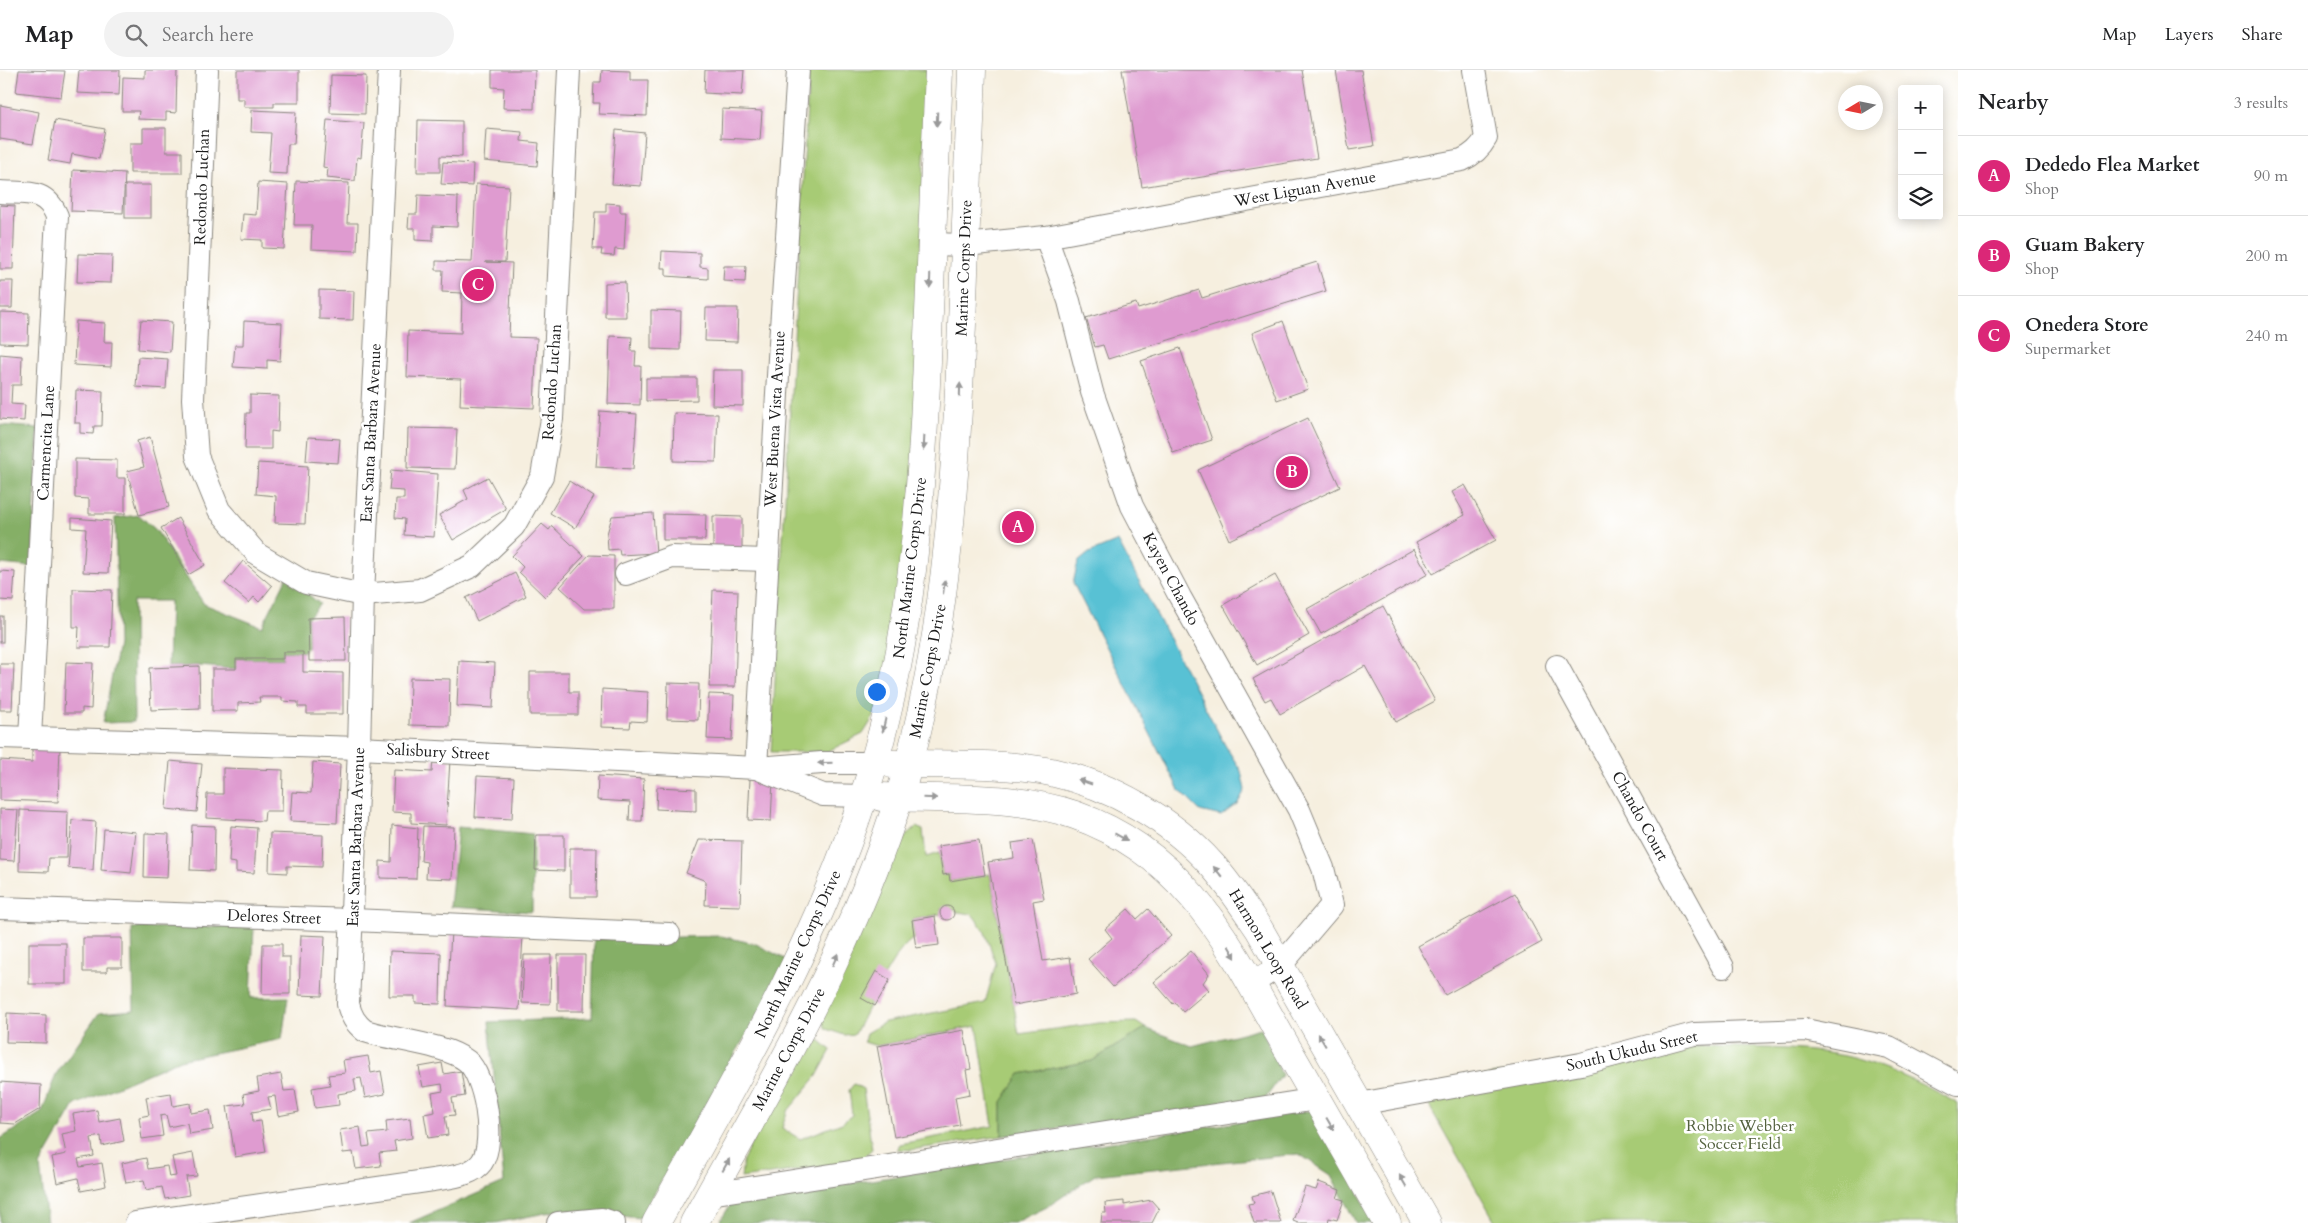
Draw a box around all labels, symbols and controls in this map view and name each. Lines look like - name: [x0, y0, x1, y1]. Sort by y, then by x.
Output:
- search box: [104, 12, 454, 57]
- text: Map: [25, 18, 74, 51]
- icon: search: [122, 21, 150, 49]
- text: Search here: [162, 22, 254, 48]
- text: Map: [2102, 22, 2137, 47]
- text: Layers: [2165, 22, 2214, 47]
- text: Share: [2242, 22, 2283, 47]
- north arrow: [1838, 85, 1883, 130]
- map controls: [1898, 85, 1943, 220]
- button: +: [1898, 85, 1943, 130]
- text: Nearby: [1978, 88, 2049, 117]
- text: 3 results: [2234, 92, 2288, 114]
- one-way arrow: [932, 111, 940, 127]
- street label: Redondo Luchan: [189, 128, 215, 246]
- button: −: [1898, 130, 1943, 175]
- text: Dededo Flea Market: [2025, 152, 2200, 178]
- text: A: [1988, 165, 2000, 187]
- text: 90 m: [2254, 165, 2288, 187]
- street label: West Liguan Avenue: [1231, 166, 1378, 212]
- button: layers: [1898, 175, 1943, 220]
- text: Shop: [2025, 178, 2059, 200]
- street label: Marine Corps Drive: [951, 199, 977, 337]
- text: Guam Bakery: [2025, 232, 2145, 258]
- text: B: [1988, 245, 2000, 267]
- text: 200 m: [2246, 245, 2288, 267]
- text: Shop: [2025, 258, 2059, 280]
- pin: C: [462, 266, 494, 304]
- one-way arrow: [926, 273, 934, 289]
- text: Onedera Store: [2025, 312, 2149, 338]
- street label: Redondo Luchan: [537, 323, 567, 441]
- text: C: [1988, 325, 2000, 347]
- text: 240 m: [2246, 325, 2288, 347]
- street label: West Buena Vista Avenue: [759, 330, 791, 509]
- text: Supermarket: [2025, 338, 2111, 360]
- street label: East Santa Barbara Avenue: [355, 343, 387, 523]
- one-way arrow: [956, 382, 964, 398]
- street label: Carmencita Lane: [32, 385, 60, 501]
- one-way arrow: [920, 436, 928, 452]
- pin: B: [1276, 453, 1308, 491]
- street label: North Marine Corps Drive: [888, 476, 932, 660]
- pin: A: [1002, 508, 1034, 546]
- street label: Kayen Chando: [1137, 529, 1205, 630]
- one-way arrow: [940, 579, 948, 595]
- street label: Marine Corps Drive: [904, 602, 952, 740]
- your location: [864, 679, 890, 705]
- one-way arrow: [880, 718, 888, 733]
- street label: Salisbury Street: [386, 738, 490, 766]
- street label: East Santa Barbara Avenue: [342, 747, 370, 927]
- one-way arrow: [817, 759, 833, 767]
- street label: Chando Court: [1606, 767, 1674, 865]
- one-way arrow: [1077, 778, 1092, 786]
- one-way arrow: [923, 795, 939, 803]
- one-way arrow: [1115, 832, 1128, 841]
- one-way arrow: [1213, 866, 1224, 879]
- street label: North Marine Corps Drive: [749, 867, 847, 1041]
- street label: Harmon Loop Road: [1223, 885, 1313, 1014]
- street label: Delores Street: [227, 904, 321, 930]
- one-way arrow: [1228, 945, 1237, 959]
- one-way arrow: [831, 953, 839, 967]
- street label: Marine Corps Drive: [747, 984, 831, 1114]
- street label: South Ukudu Street: [1564, 1025, 1700, 1077]
- one-way arrow: [1318, 1032, 1326, 1047]
- park label: Robbie Webber Soccer Field: [1686, 1115, 1794, 1155]
- one-way arrow: [1326, 1117, 1335, 1130]
- one-way arrow: [722, 1158, 731, 1172]
- one-way arrow: [1398, 1174, 1407, 1187]

